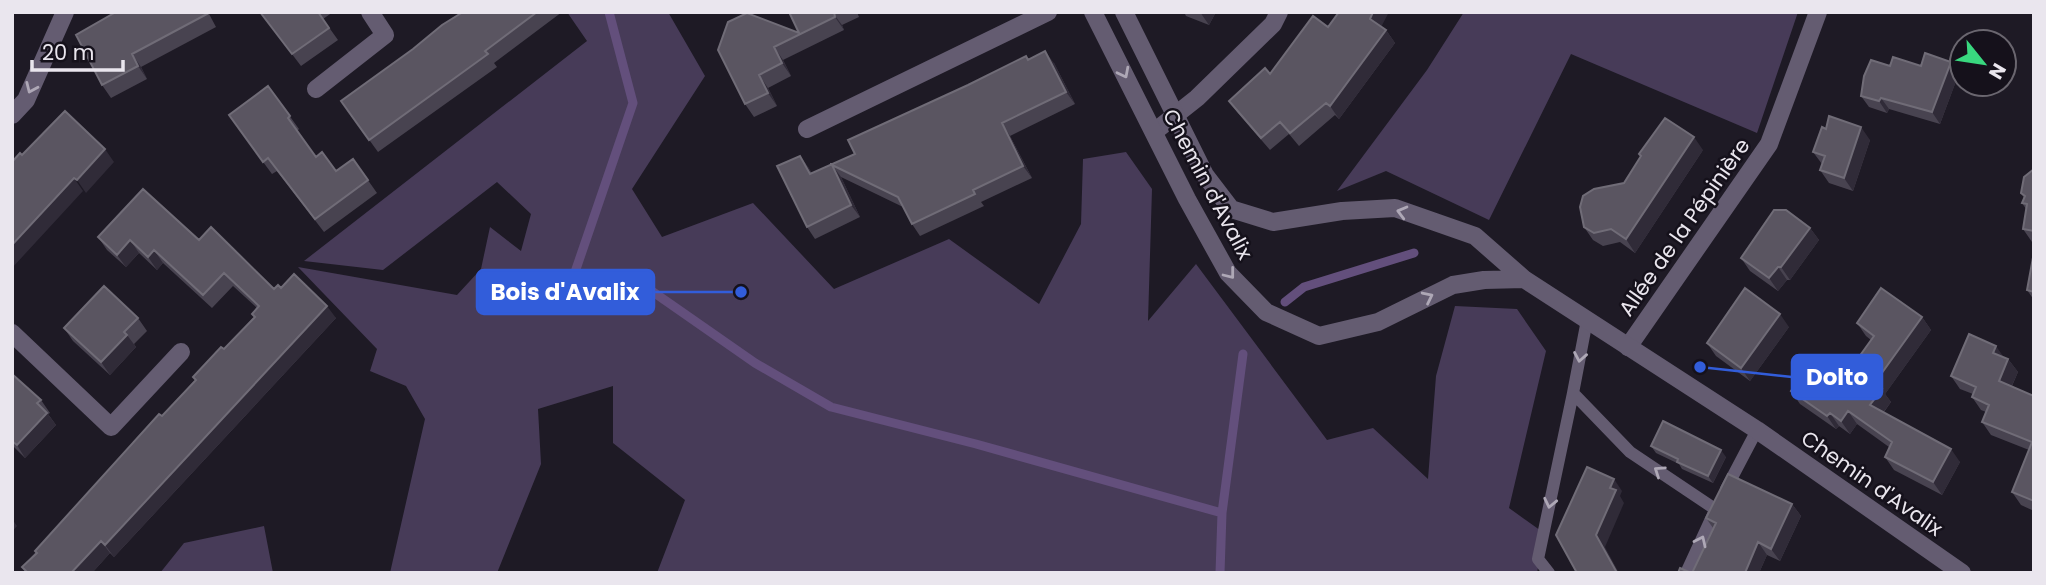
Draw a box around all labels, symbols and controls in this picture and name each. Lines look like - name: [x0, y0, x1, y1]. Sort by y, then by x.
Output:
- scale bar: [32, 28, 122, 72]
- north arrow: [1948, 28, 2018, 98]
- text: 20 m: [42, 38, 95, 67]
- text: N: [1982, 58, 2013, 84]
- one-way arrow: [1116, 66, 1130, 78]
- one-way arrow: [25, 81, 39, 93]
- street label: Chemin d'Avalix: [1156, 104, 1260, 264]
- street label: Allée de la Pépinière: [1612, 132, 1756, 322]
- one-way arrow: [1397, 206, 1409, 220]
- one-way arrow: [1222, 266, 1235, 279]
- callout: Bois d'Avalix: [477, 270, 654, 314]
- text: Bois d'Avalix: [490, 276, 640, 308]
- one-way arrow: [1421, 292, 1434, 306]
- one-way arrow: [1573, 351, 1588, 363]
- callout: Dolto: [1792, 355, 1882, 399]
- text: Dolto: [1806, 361, 1868, 393]
- street label: Chemin d'Avalix: [1795, 423, 1949, 543]
- one-way arrow: [1653, 466, 1666, 479]
- one-way arrow: [1544, 497, 1559, 509]
- one-way arrow: [1693, 536, 1707, 548]

